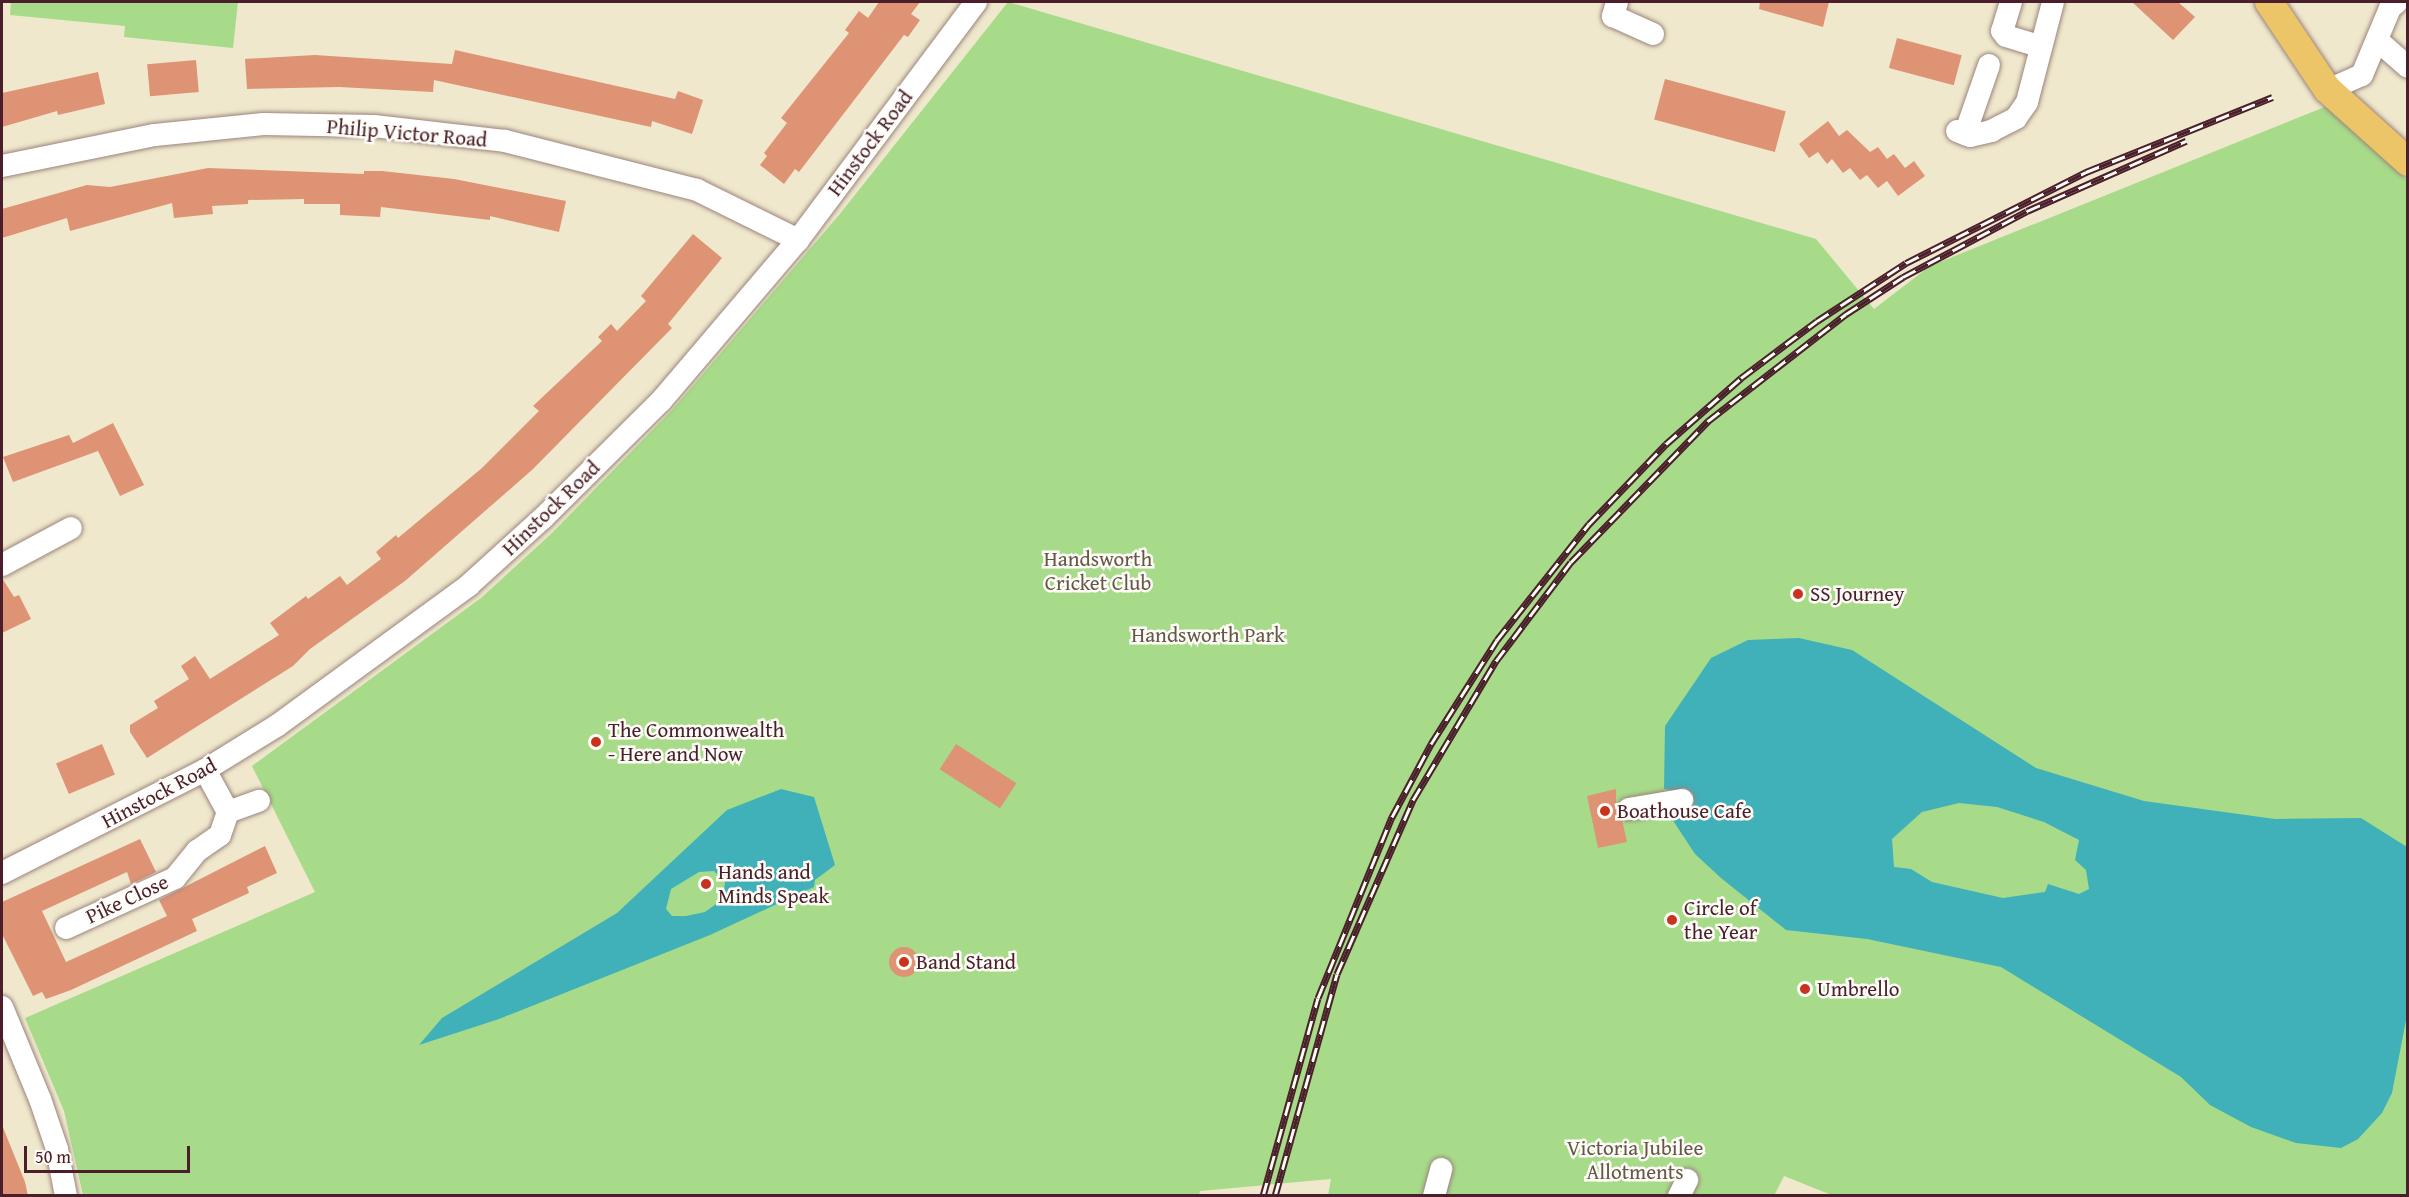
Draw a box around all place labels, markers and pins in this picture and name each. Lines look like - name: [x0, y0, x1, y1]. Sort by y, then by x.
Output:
- place label: SS Journey: [1810, 581, 1905, 607]
- marker: SS Journey: [1791, 587, 1805, 601]
- place label: The Commonwealth - Here and Now: [608, 717, 784, 767]
- marker: The Commonwealth - Here and Now: [589, 735, 603, 749]
- place label: Boathouse Cafe: [1617, 798, 1752, 824]
- marker: Boathouse Cafe: [1598, 804, 1612, 818]
- place label: Hands and Minds Speak: [718, 859, 829, 909]
- marker: Hands and Minds Speak: [699, 877, 713, 891]
- place label: Circle of the Year: [1684, 895, 1757, 945]
- marker: Circle of the Year: [1665, 913, 1679, 927]
- place label: Band Stand: [916, 949, 1016, 975]
- marker: Band Stand: [897, 955, 911, 969]
- place label: Umbrello: [1817, 976, 1900, 1002]
- marker: Umbrello: [1798, 982, 1812, 996]

